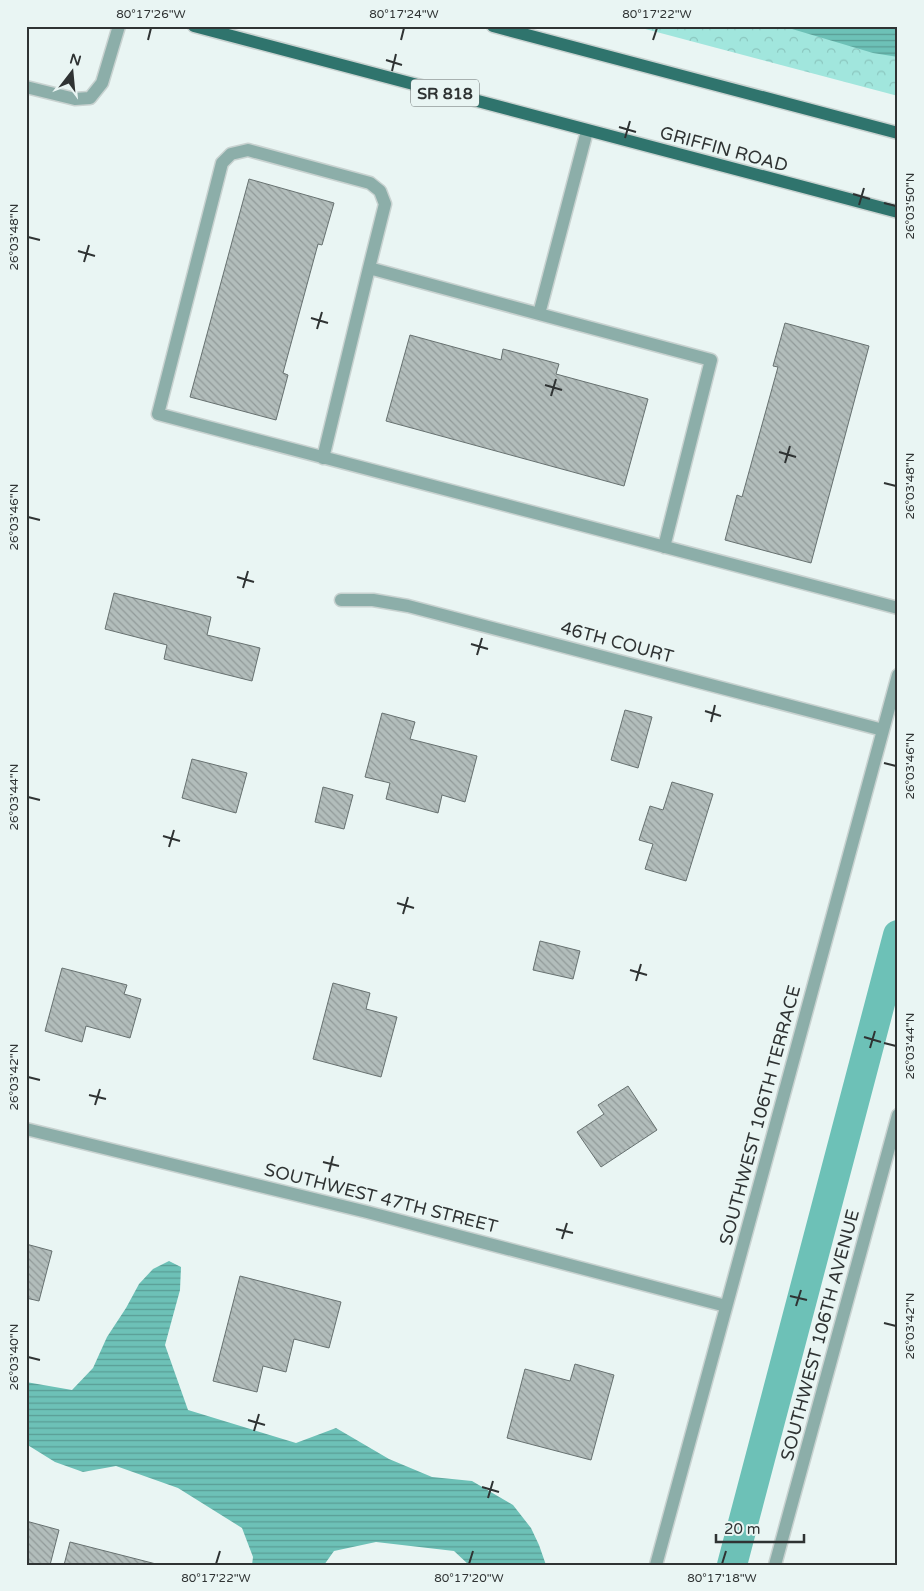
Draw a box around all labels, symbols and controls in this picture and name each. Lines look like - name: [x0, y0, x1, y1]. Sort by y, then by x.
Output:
- text: 80°17'26"W: [116, 7, 186, 21]
- text: 80°17'24"W: [369, 7, 439, 21]
- text: 80°17'22"W: [622, 7, 692, 21]
- north arrow: [48, 48, 98, 98]
- text: N: [68, 50, 83, 70]
- road number: SR 818: [411, 80, 479, 106]
- street label: GRIFFIN ROAD: [657, 121, 791, 177]
- text: 26°03'50"N: [903, 173, 917, 239]
- text: 26°03'48"N: [7, 204, 21, 270]
- text: 26°03'48"N: [903, 453, 917, 519]
- text: 26°03'46"N: [7, 484, 21, 550]
- street label: 46TH COURT: [558, 616, 676, 668]
- text: 26°03'46"N: [903, 733, 917, 799]
- text: 26°03'44"N: [7, 764, 21, 830]
- street label: SOUTHWEST 106TH TERRACE: [715, 983, 805, 1247]
- text: 26°03'44"N: [903, 1013, 917, 1079]
- text: 26°03'42"N: [7, 1044, 21, 1110]
- street label: SOUTHWEST 47TH STREET: [262, 1158, 500, 1238]
- street label: SOUTHWEST 106TH AVENUE: [776, 1207, 864, 1463]
- text: 26°03'42"N: [903, 1293, 917, 1359]
- text: 26°03'40"N: [7, 1324, 21, 1390]
- scale bar: [716, 1511, 804, 1543]
- text: 20 m: [724, 1520, 761, 1538]
- text: 80°17'22"W: [181, 1571, 251, 1585]
- text: 80°17'20"W: [434, 1571, 504, 1585]
- text: 80°17'18"W: [687, 1571, 757, 1585]

